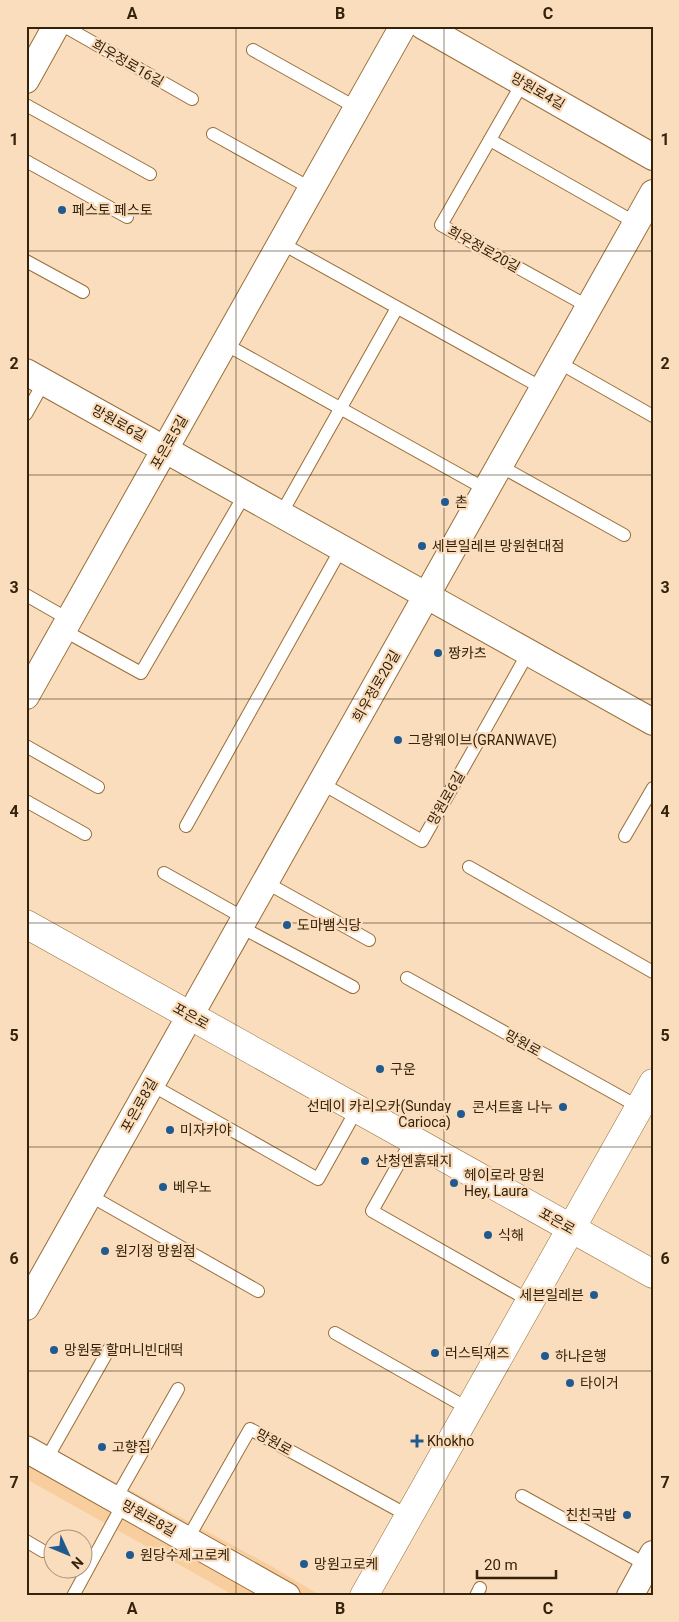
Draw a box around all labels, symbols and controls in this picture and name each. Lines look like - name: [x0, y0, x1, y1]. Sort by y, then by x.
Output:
- text: A: [127, 4, 138, 23]
- text: B: [335, 4, 345, 23]
- text: C: [543, 4, 553, 23]
- street label: 희우정로16길: [89, 36, 167, 90]
- street label: 망원로4길: [508, 69, 568, 113]
- text: 1: [9, 130, 19, 149]
- text: 1: [660, 130, 670, 149]
- place label: 페스토 페스토: [72, 202, 153, 218]
- marker: 페스토 페스토: [56, 204, 68, 216]
- street label: 희우정로20길: [445, 223, 523, 275]
- text: 2: [9, 354, 19, 373]
- text: 2: [660, 354, 670, 373]
- street label: 망원로6길: [89, 402, 149, 444]
- street label: 포은로5길: [147, 412, 191, 472]
- place label: 촌: [455, 494, 468, 510]
- marker: 촌: [439, 496, 451, 508]
- place label: 세븐일레븐 망원현대점: [432, 538, 564, 554]
- marker: 세븐일레븐 망원현대점: [416, 540, 428, 552]
- text: 3: [9, 578, 19, 597]
- text: 3: [660, 578, 670, 597]
- place label: 짱카츠: [448, 645, 487, 661]
- street label: 희우정로20길: [349, 647, 403, 725]
- marker: 짱카츠: [432, 647, 444, 659]
- place label: 그랑웨이브(GRANWAVE): [408, 732, 557, 749]
- marker: 그랑웨이브(GRANWAVE): [392, 734, 404, 746]
- street label: 망원로6길: [424, 768, 468, 828]
- text: 4: [9, 802, 19, 821]
- text: 4: [660, 802, 670, 821]
- place label: 도마뱀식당: [297, 917, 362, 933]
- marker: 도마뱀식당: [281, 919, 293, 931]
- street label: 포은로: [170, 1000, 212, 1032]
- text: 5: [9, 1026, 19, 1045]
- text: 5: [660, 1026, 670, 1045]
- street label: 망원로: [502, 1027, 544, 1059]
- place label: 구운: [390, 1061, 416, 1077]
- marker: 구운: [374, 1063, 386, 1075]
- street label: 포은로8길: [118, 1075, 160, 1135]
- place label: 선데이 카리오카(Sunday Carioca): [307, 1098, 451, 1131]
- place label: 콘서트홀 나누: [472, 1099, 553, 1115]
- marker: 콘서트홀 나누: [557, 1101, 569, 1113]
- marker: 선데이 카리오카(Sunday Carioca): [455, 1108, 467, 1120]
- place label: 미자카야: [180, 1122, 232, 1138]
- marker: 미자카야: [164, 1124, 176, 1136]
- place label: 산청엔흙돼지: [375, 1153, 452, 1169]
- marker: 산청엔흙돼지: [359, 1155, 371, 1167]
- place label: 헤이로라 망원 Hey, Laura: [464, 1167, 545, 1199]
- marker: 헤이로라 망원 Hey, Laura: [448, 1177, 460, 1189]
- place label: 베우노: [173, 1179, 212, 1195]
- marker: 베우노: [157, 1181, 169, 1193]
- street label: 포은로: [536, 1205, 578, 1237]
- place label: 식해: [498, 1227, 524, 1243]
- marker: 식해: [482, 1229, 494, 1241]
- place label: 원기정 망원점: [115, 1243, 196, 1259]
- marker: 원기정 망원점: [99, 1245, 111, 1257]
- text: 6: [9, 1249, 19, 1268]
- text: 6: [660, 1249, 670, 1268]
- place label: 세븐일레븐: [520, 1287, 584, 1303]
- marker: 세븐일레븐: [588, 1289, 600, 1301]
- place label: 망원동 할머니빈대떡: [64, 1342, 183, 1358]
- marker: 망원동 할머니빈대떡: [48, 1344, 60, 1356]
- place label: 러스틱재즈: [445, 1345, 510, 1361]
- marker: 러스틱재즈: [429, 1347, 441, 1359]
- place label: 하나은행: [555, 1348, 607, 1364]
- marker: 하나은행: [539, 1350, 551, 1362]
- place label: 타이거: [580, 1375, 619, 1391]
- marker: 타이거: [564, 1377, 576, 1389]
- street label: 망원로: [253, 1426, 295, 1458]
- place label: Khokho: [427, 1433, 474, 1449]
- marker: Khokho: [411, 1435, 423, 1447]
- place label: 고향집: [112, 1439, 151, 1455]
- marker: 고향집: [96, 1441, 108, 1453]
- text: 7: [9, 1473, 19, 1492]
- text: 7: [660, 1473, 670, 1492]
- street label: 망원로8길: [119, 1497, 179, 1539]
- place label: 친친국밥: [565, 1507, 617, 1523]
- marker: 친친국밥: [621, 1509, 633, 1521]
- north arrow: [42, 1530, 92, 1580]
- place label: 원당수제고로케: [140, 1547, 230, 1563]
- scale bar: [477, 1547, 555, 1579]
- marker: 원당수제고로케: [124, 1549, 136, 1561]
- text: N: [68, 1554, 87, 1572]
- place label: 망원고로케: [314, 1556, 378, 1572]
- text: 20 m: [484, 1556, 518, 1574]
- marker: 망원고로케: [298, 1558, 310, 1570]
- text: A: [127, 1599, 138, 1618]
- text: B: [335, 1599, 345, 1618]
- text: C: [543, 1599, 553, 1618]

